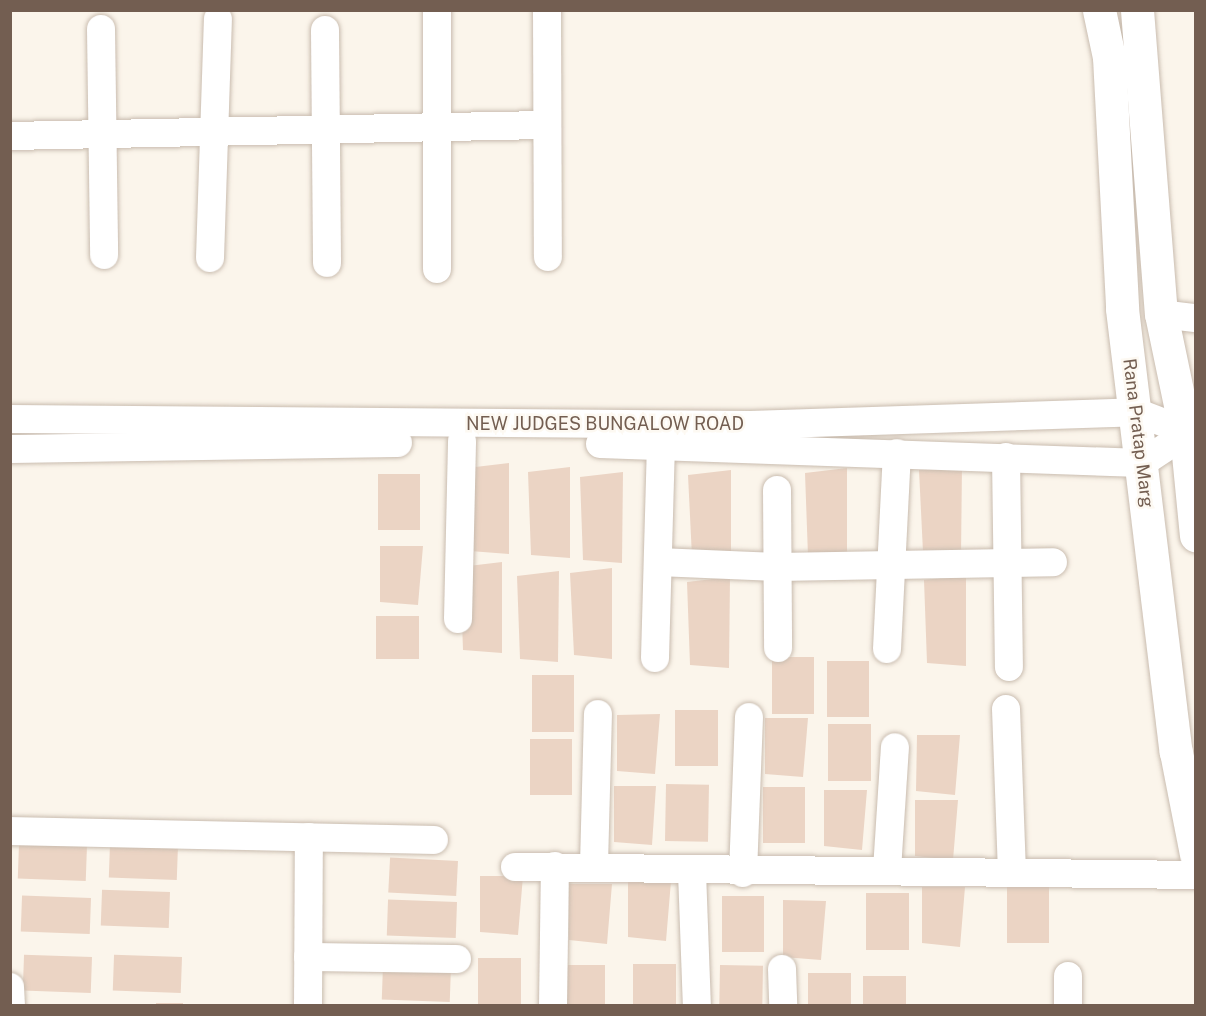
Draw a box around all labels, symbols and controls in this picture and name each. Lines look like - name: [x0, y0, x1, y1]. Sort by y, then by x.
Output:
- street label: Rana Pratap Marg: [1118, 357, 1158, 509]
- street label: NEW JUDGES BUNGALOW ROAD: [466, 413, 744, 435]

